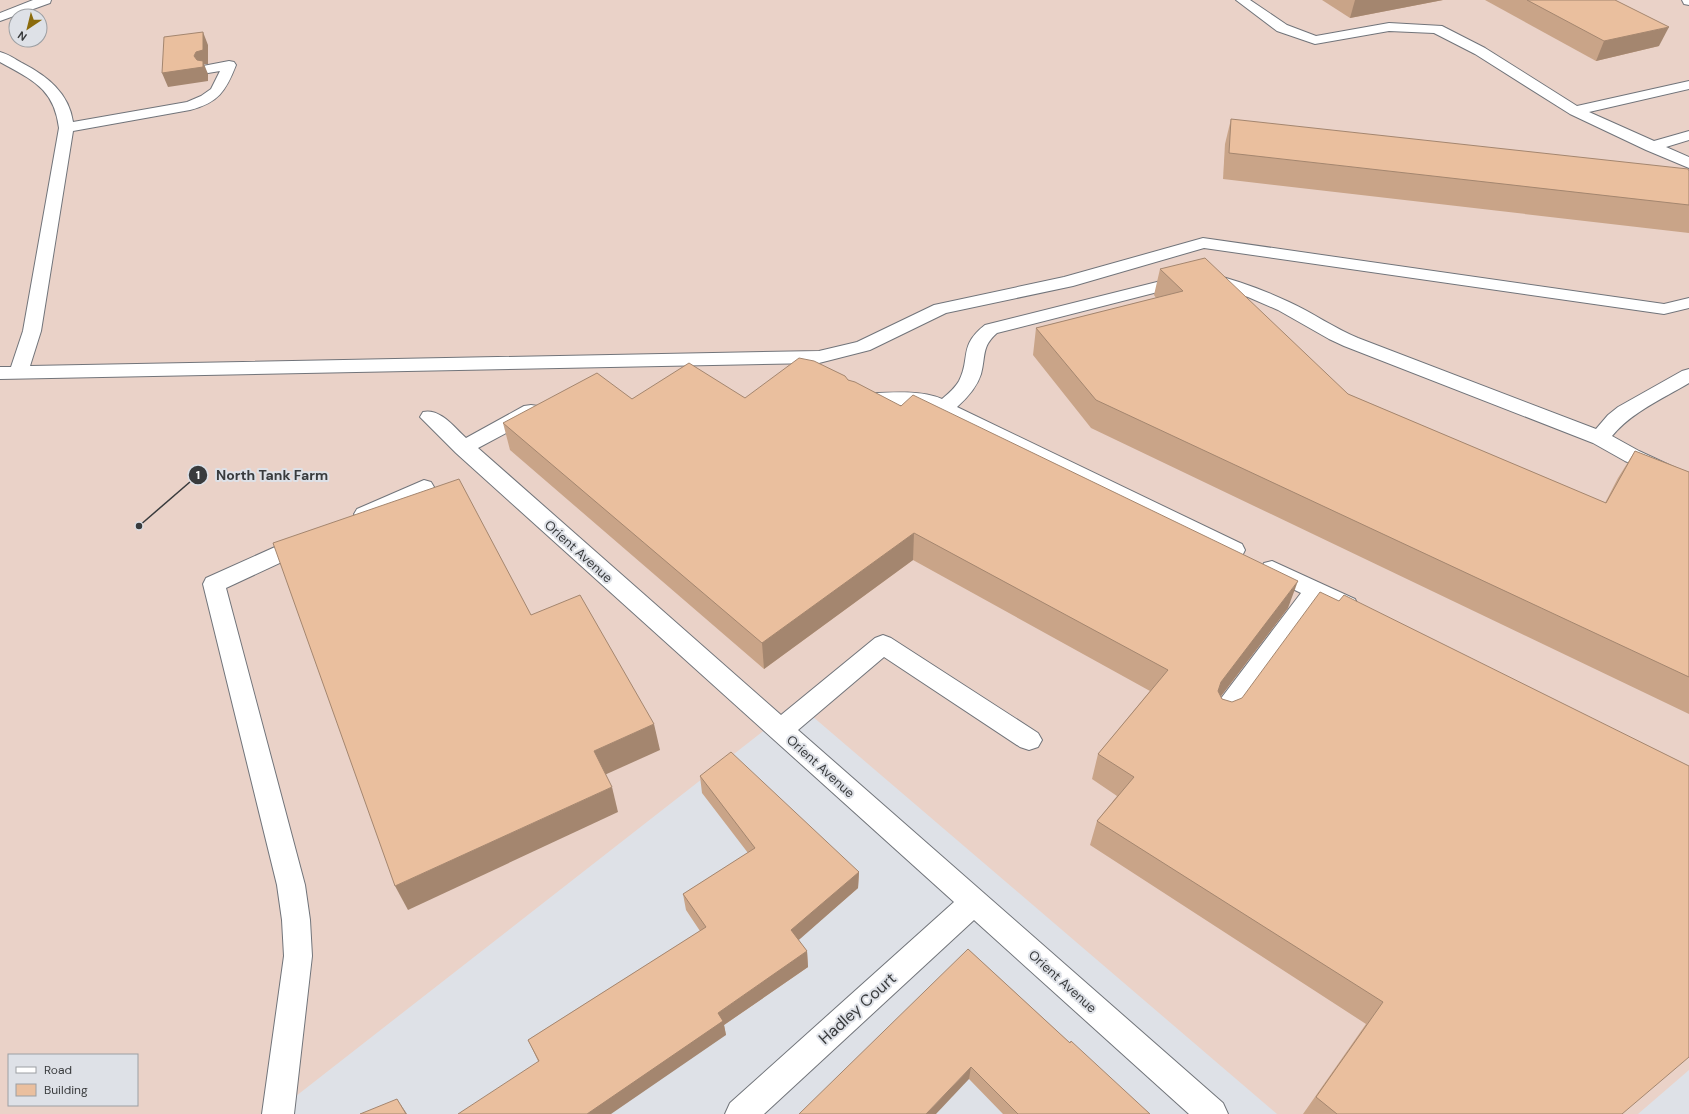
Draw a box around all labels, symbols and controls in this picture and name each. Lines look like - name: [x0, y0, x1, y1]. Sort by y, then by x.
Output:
- north arrow: [8, 8, 48, 48]
- text: N: [15, 28, 30, 44]
- callout: North Tank Farm: [188, 462, 336, 488]
- text: North Tank Farm: [216, 466, 328, 484]
- text: 1: [196, 467, 200, 483]
- street label: Orient Avenue: [541, 516, 616, 586]
- street label: Orient Avenue: [783, 731, 858, 801]
- street label: Orient Avenue: [1025, 946, 1100, 1016]
- street label: Hadley Court: [814, 968, 901, 1049]
- legend: [8, 1054, 138, 1106]
- text: Road: [44, 1062, 72, 1078]
- text: Building: [44, 1082, 88, 1098]

